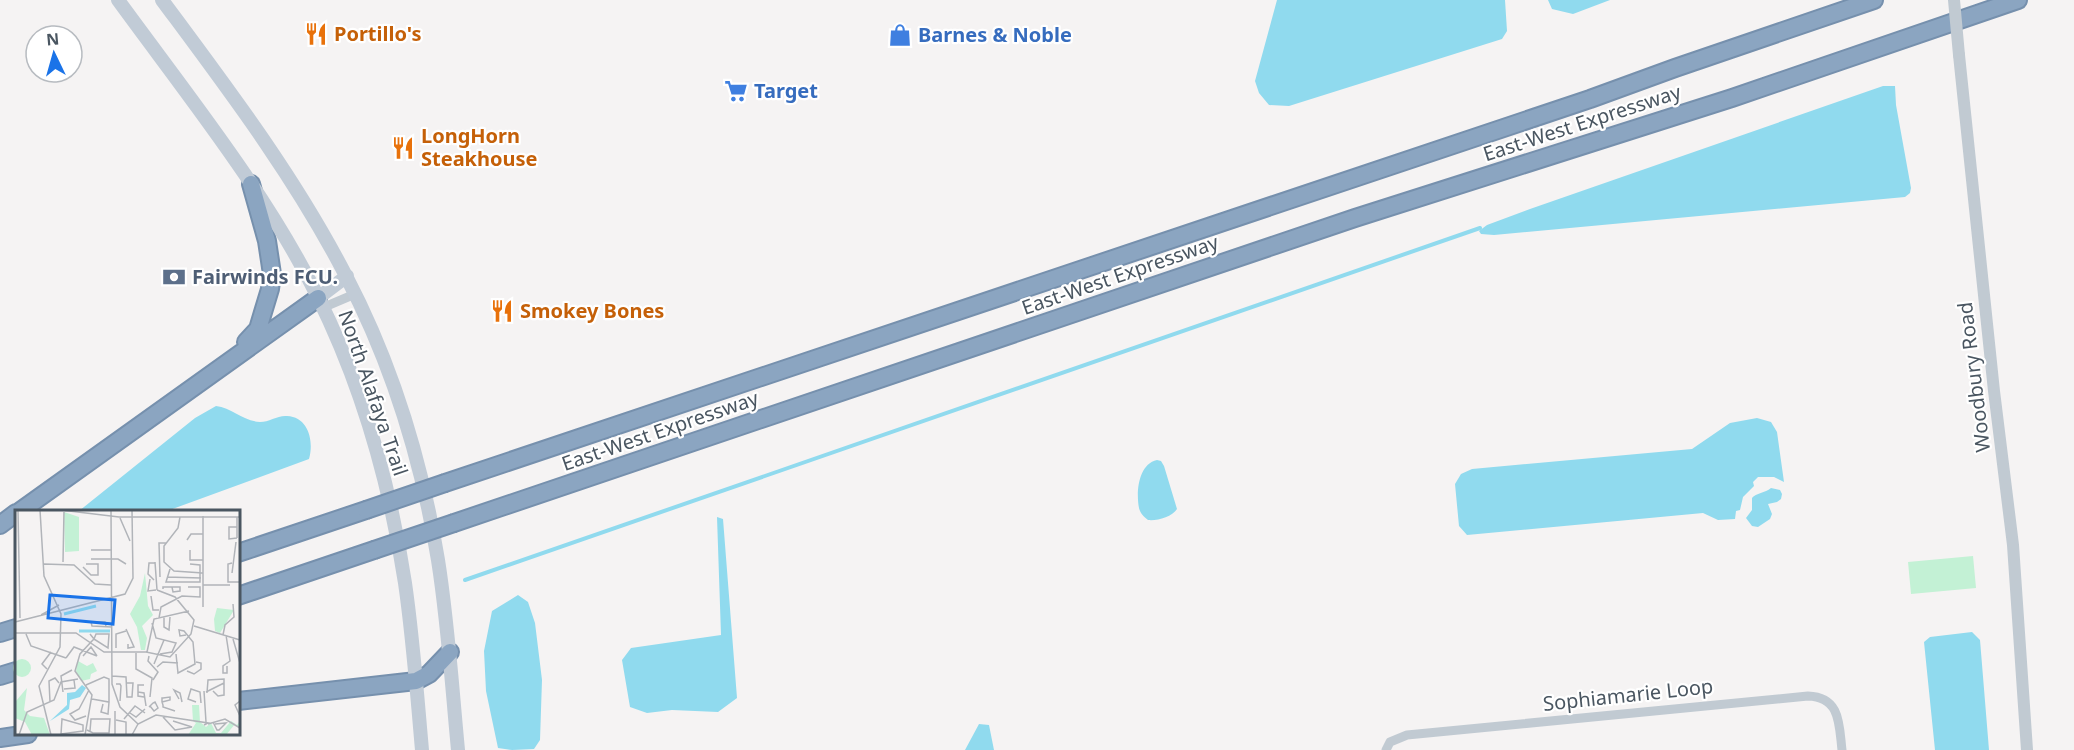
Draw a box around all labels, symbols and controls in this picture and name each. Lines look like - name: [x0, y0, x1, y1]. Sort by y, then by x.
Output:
- place label: Portillo's: [334, 20, 422, 47]
- restaurant icon: Portillo's: [303, 21, 329, 47]
- place label: Barnes & Noble: [918, 21, 1072, 48]
- shop icon: Barnes & Noble: [887, 22, 913, 48]
- north arrow: [24, 24, 84, 84]
- text: N: [45, 28, 60, 51]
- place label: Target: [754, 77, 818, 104]
- supermarket icon: Target: [723, 78, 749, 104]
- street label: East-West Expressway: [1479, 78, 1685, 167]
- place label: LongHorn Steakhouse: [421, 122, 538, 172]
- restaurant icon: LongHorn Steakhouse: [390, 135, 416, 161]
- street label: East-West Expressway: [1018, 228, 1223, 321]
- place label: Fairwinds FCU.: [192, 263, 338, 290]
- bank icon: Fairwinds FCU.: [161, 264, 187, 290]
- place label: Smokey Bones: [520, 297, 664, 324]
- restaurant icon: Smokey Bones: [489, 298, 515, 324]
- street label: Woodbury Road: [1951, 300, 1996, 454]
- street label: North Alafaya Trail: [332, 306, 415, 479]
- street label: East-West Expressway: [558, 384, 763, 477]
- inset map: [15, 510, 240, 735]
- street label: Sophiamarie Loop: [1542, 672, 1714, 717]

